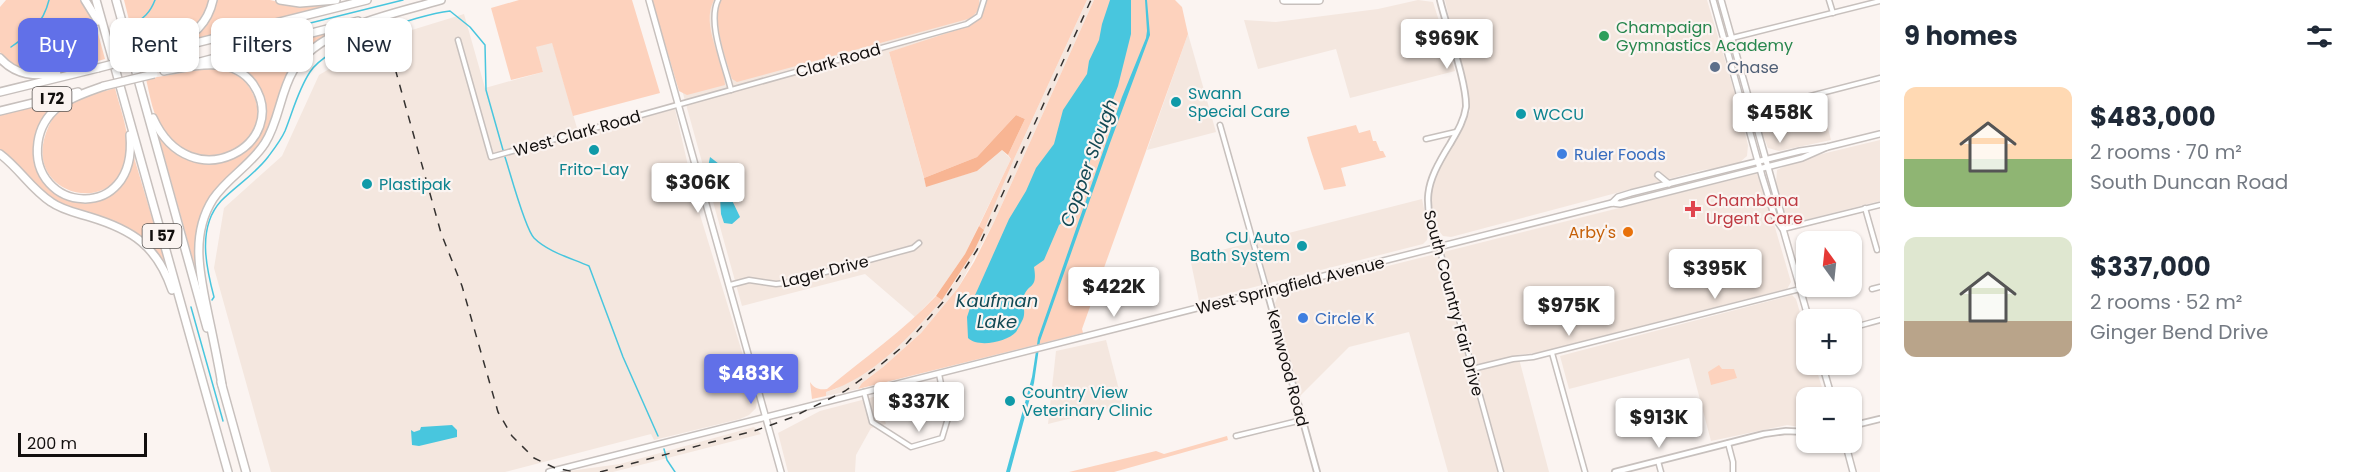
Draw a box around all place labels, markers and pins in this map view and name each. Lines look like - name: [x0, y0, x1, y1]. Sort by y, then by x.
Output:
- place label: Champaign Gymnastics Academy: [1616, 16, 1793, 57]
- pin: $969K: [1405, 19, 1489, 70]
- marker: Champaign Gymnastics Academy: [1597, 29, 1611, 43]
- place label: Chase: [1727, 56, 1779, 79]
- marker: Chase: [1708, 60, 1722, 74]
- place label: Swann Special Care: [1188, 82, 1290, 123]
- pin: $458K: [1738, 93, 1822, 144]
- marker: Swann Special Care: [1169, 95, 1183, 109]
- place label: WCCU: [1533, 103, 1584, 126]
- marker: WCCU: [1514, 107, 1528, 121]
- marker: Frito-Lay: [587, 143, 601, 157]
- place label: Ruler Foods: [1574, 143, 1666, 166]
- marker: Ruler Foods: [1555, 147, 1569, 161]
- place label: Frito-Lay: [559, 158, 629, 181]
- pin: $306K: [656, 163, 740, 214]
- place label: Plastipak: [379, 173, 452, 196]
- marker: Plastipak: [360, 177, 374, 191]
- place label: Chambana Urgent Care: [1706, 189, 1803, 230]
- marker: Chambana Urgent Care: [1684, 200, 1702, 218]
- place label: Arby's: [1569, 221, 1616, 244]
- marker: Arby's: [1621, 225, 1635, 239]
- place label: CU Auto Bath System: [1190, 226, 1290, 267]
- marker: CU Auto Bath System: [1295, 239, 1309, 253]
- pin: $395K: [1673, 249, 1757, 300]
- pin: $422K: [1072, 267, 1156, 318]
- pin: $975K: [1527, 286, 1611, 337]
- place label: Circle K: [1315, 307, 1375, 330]
- marker: Circle K: [1296, 311, 1310, 325]
- pin: $483K: [709, 354, 793, 405]
- place label: Country View Veterinary Clinic: [1022, 381, 1153, 422]
- pin: $337K: [877, 382, 961, 433]
- marker: Country View Veterinary Clinic: [1003, 394, 1017, 408]
- pin: $913K: [1617, 398, 1701, 449]

